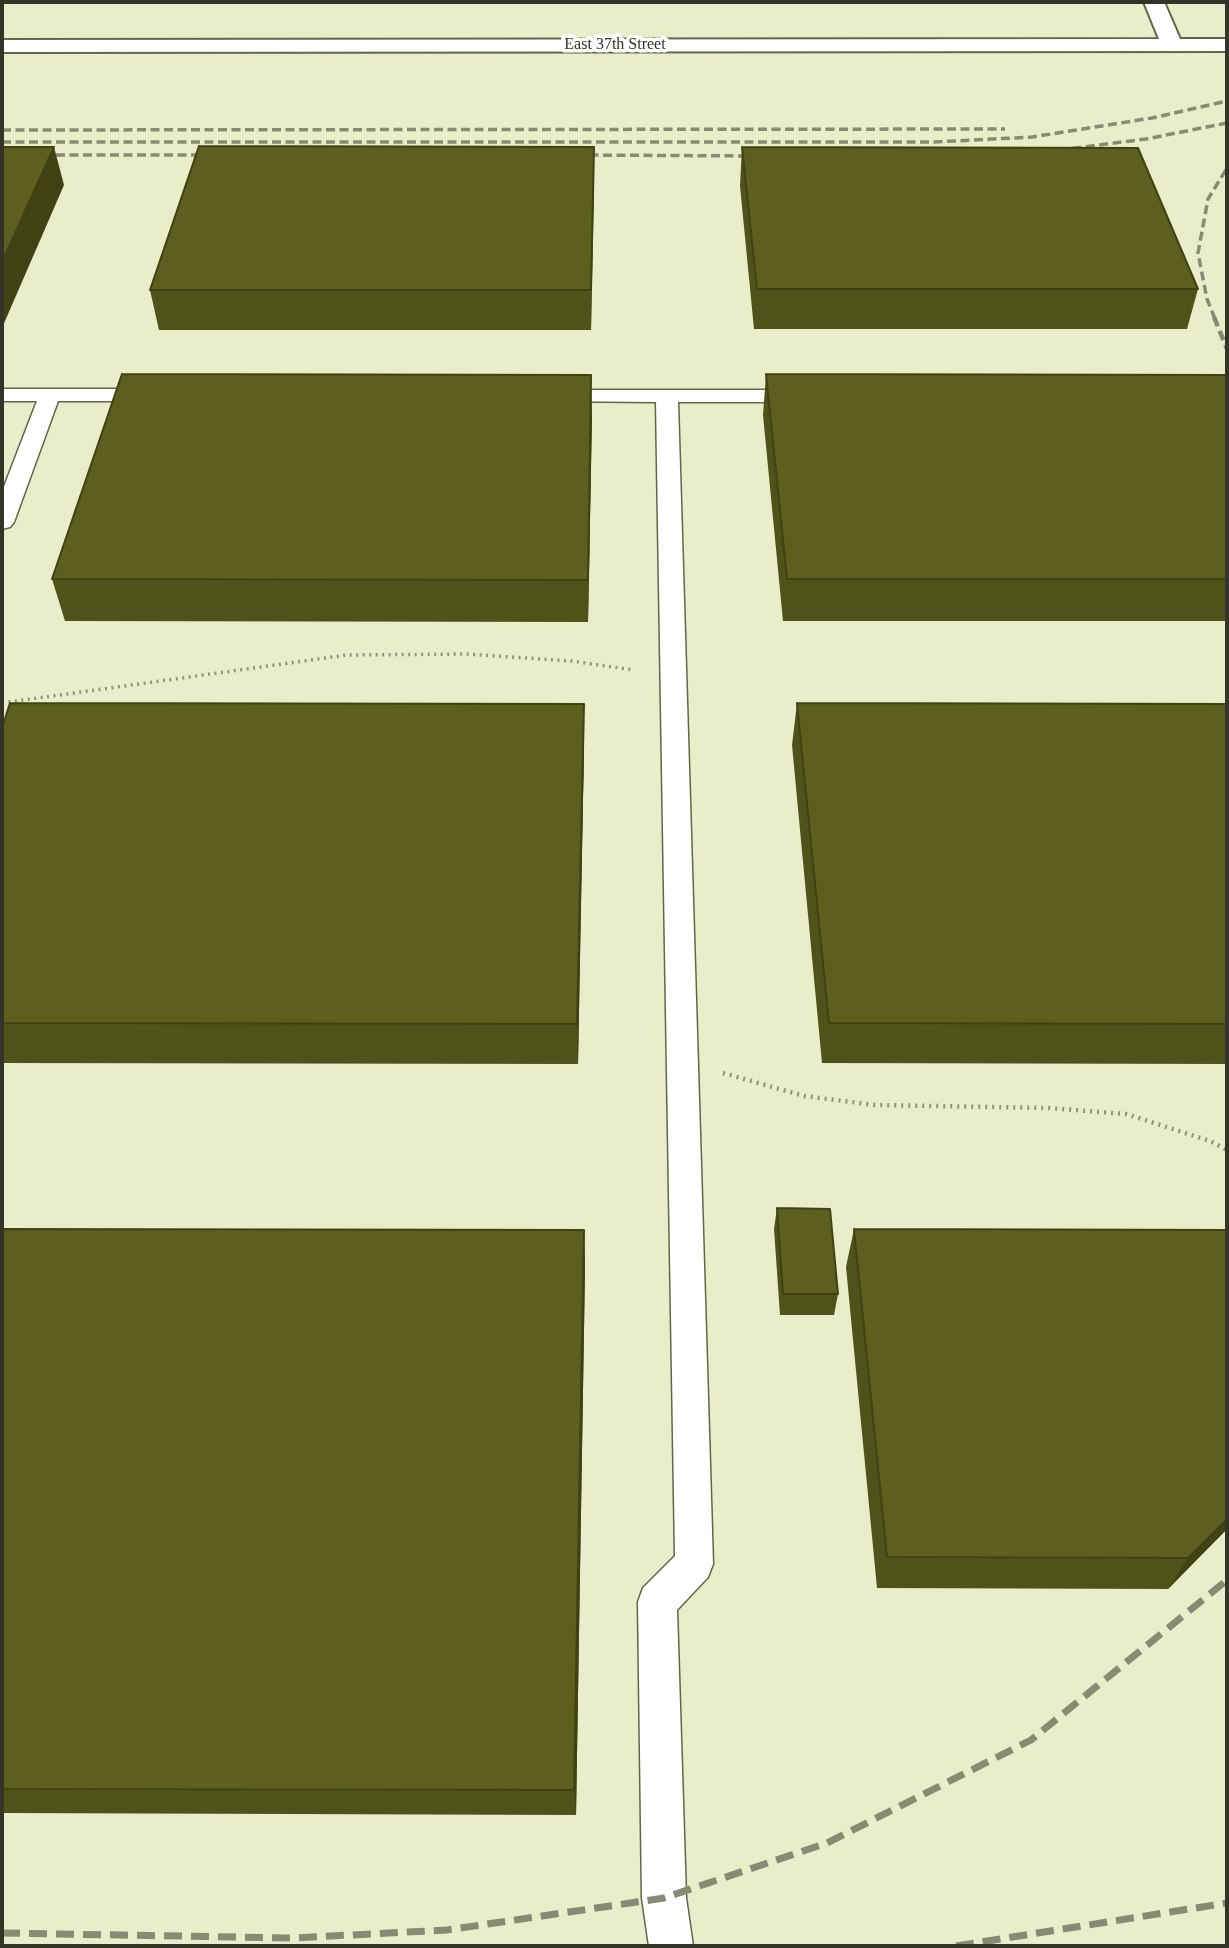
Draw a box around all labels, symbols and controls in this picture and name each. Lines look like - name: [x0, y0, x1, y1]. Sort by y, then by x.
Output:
- street label: East 37th Street: [564, 35, 666, 55]

